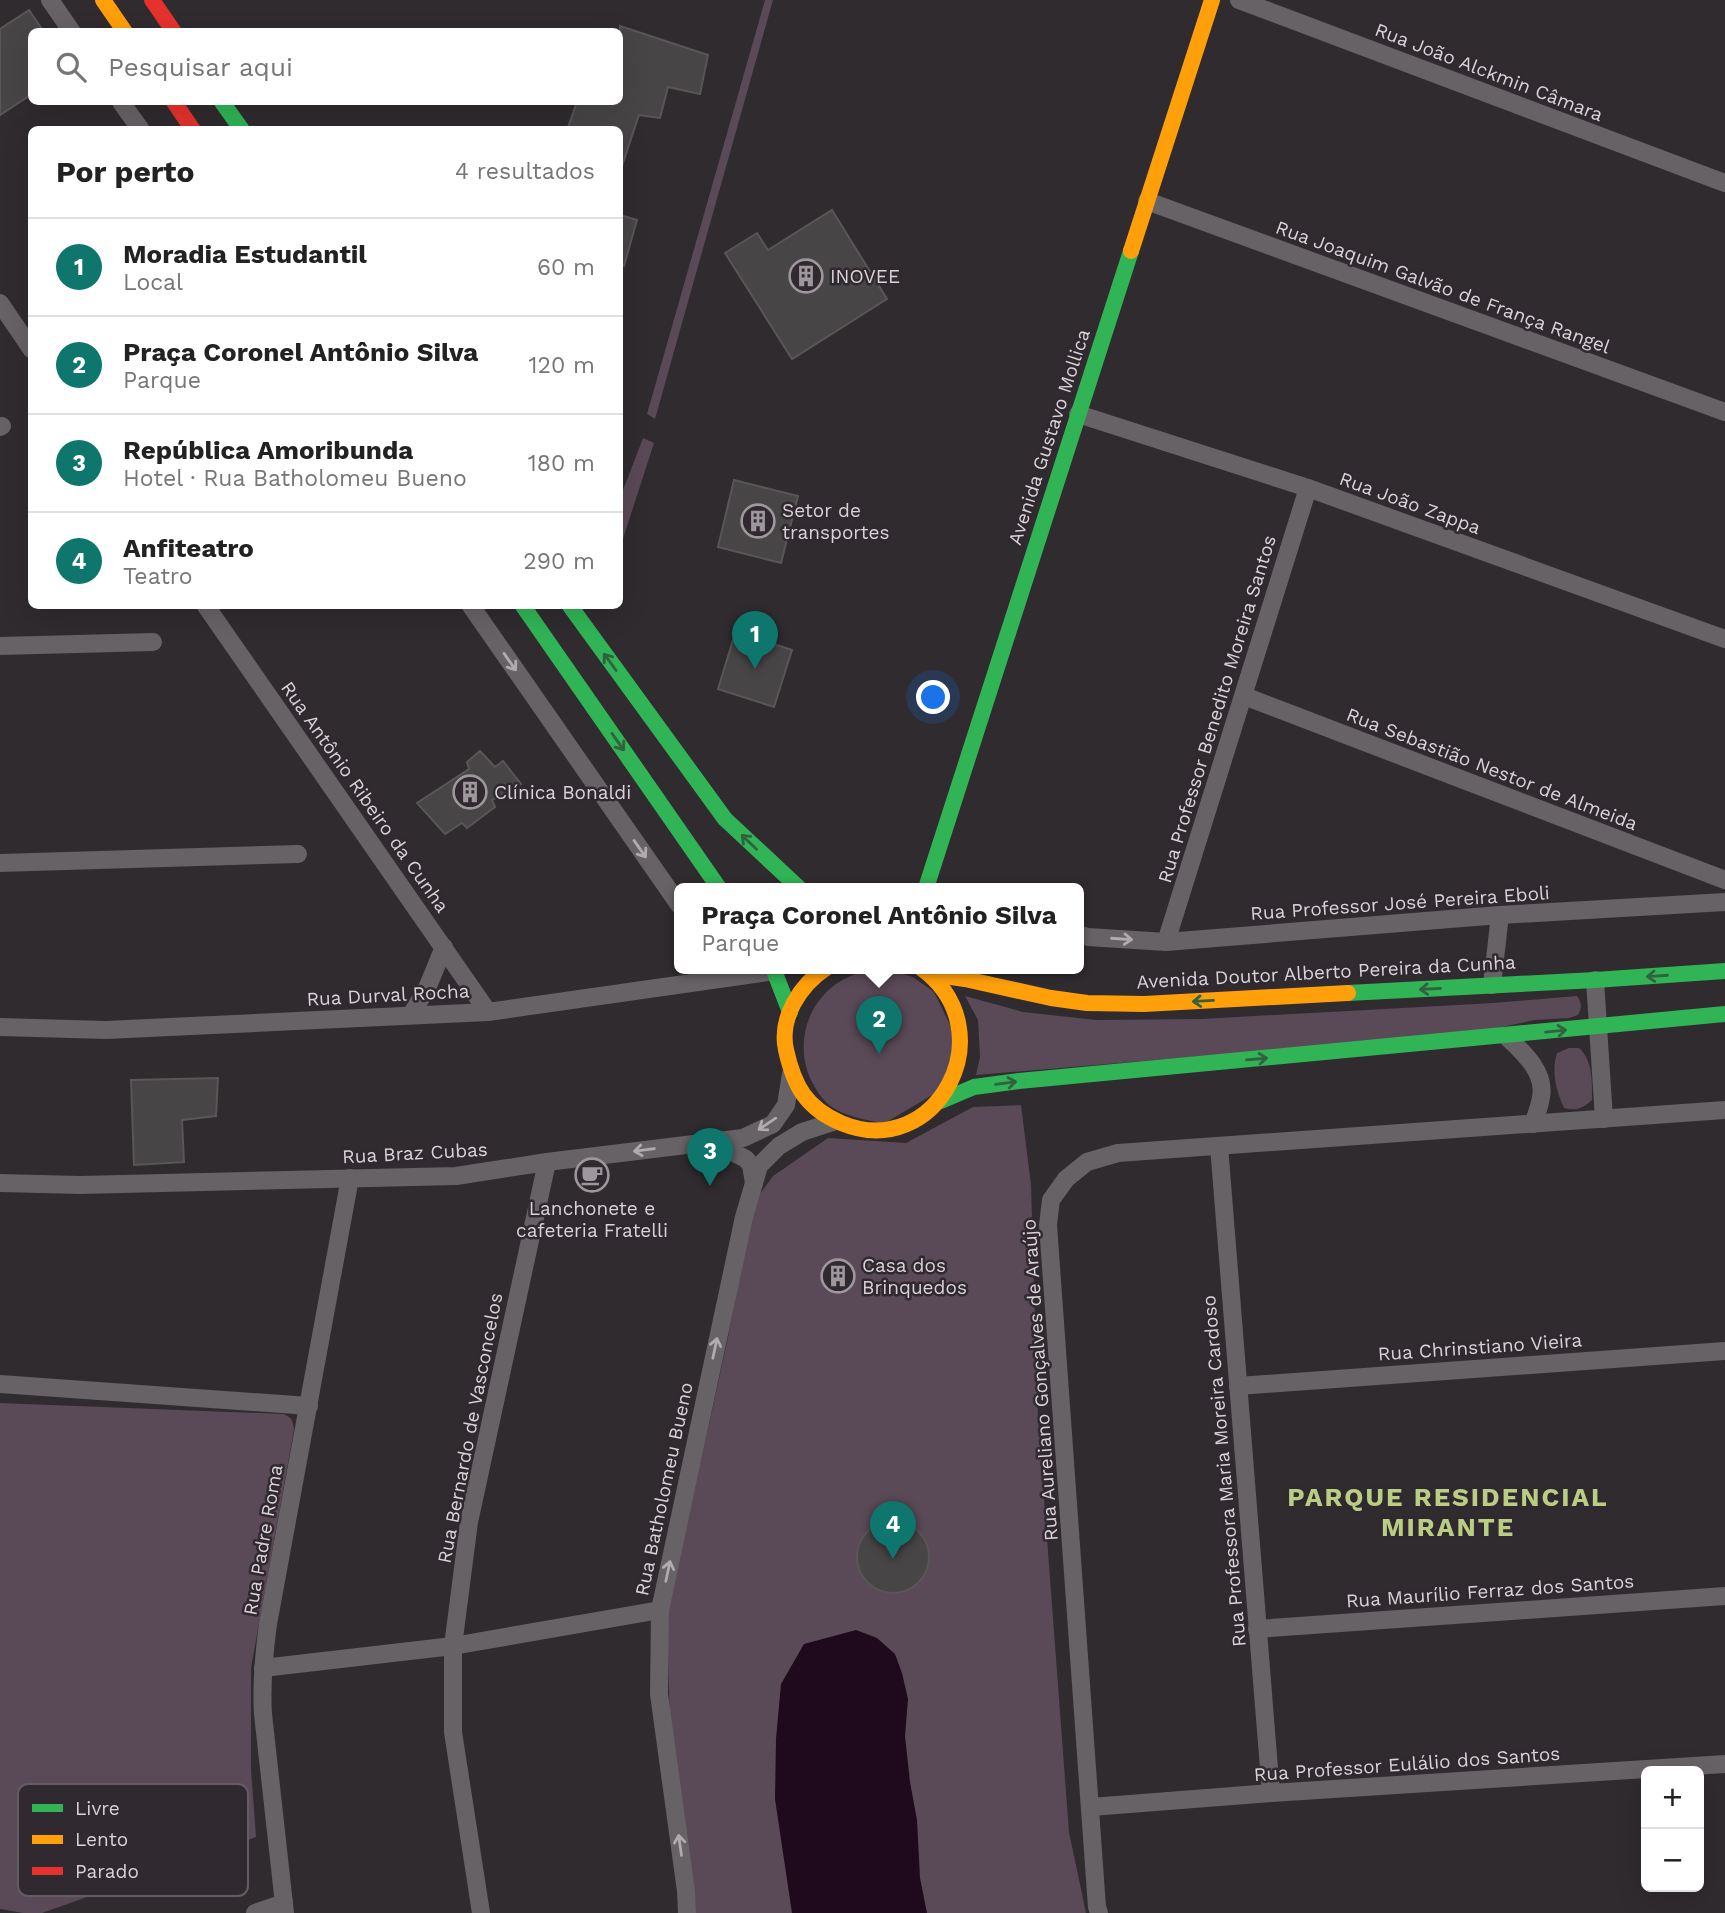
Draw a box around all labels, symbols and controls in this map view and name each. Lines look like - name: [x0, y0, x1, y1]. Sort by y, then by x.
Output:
- street label: Rua João Alckmin Câmara: [1372, 18, 1607, 126]
- search box: [28, 28, 623, 105]
- icon: search: [52, 48, 90, 86]
- text: Pesquisar aqui: [108, 52, 293, 82]
- text: Por perto: [56, 154, 194, 189]
- text: 4 resultados: [455, 158, 595, 185]
- street label: Rua Joaquim Galvão de França Rangel: [1273, 216, 1614, 358]
- text: Moradia Estudantil: [123, 239, 367, 269]
- text: 1: [74, 254, 84, 281]
- text: 60 m: [537, 254, 595, 281]
- building icon: INOVEE: [787, 257, 825, 295]
- place label: INOVEE: [830, 265, 900, 288]
- text: Local: [123, 269, 183, 296]
- street label: Avenida Gustavo Mollica: [1003, 326, 1095, 548]
- text: Praça Coronel Antônio Silva: [123, 337, 478, 367]
- text: 2: [72, 352, 86, 379]
- text: 120 m: [529, 352, 595, 379]
- text: Parque: [123, 367, 201, 394]
- text: República Amoribunda: [123, 435, 413, 465]
- text: 3: [72, 450, 86, 477]
- text: 180 m: [528, 450, 595, 477]
- text: Hotel · Rua Batholomeu Bueno: [123, 465, 467, 492]
- street label: Rua João Zappa: [1336, 467, 1484, 539]
- place label: Setor de transportes: [782, 499, 889, 544]
- building icon: Setor de transportes: [739, 502, 777, 540]
- street label: Rua Professor Benedito Moreira Santos: [1153, 532, 1281, 886]
- text: Anfiteatro: [123, 533, 254, 563]
- text: 4: [72, 548, 86, 575]
- text: 290 m: [523, 548, 595, 575]
- text: Teatro: [123, 563, 193, 590]
- pin: 1: [732, 611, 778, 669]
- one-way arrow: [503, 652, 517, 671]
- one-way arrow: [603, 653, 617, 672]
- street label: Rua Antônio Ribeiro da Cunha: [276, 677, 454, 917]
- your location: [916, 680, 950, 714]
- street label: Rua Sebastião Nestor de Almeida: [1343, 703, 1641, 835]
- one-way arrow: [611, 732, 625, 751]
- building icon: Clínica Bonaldi: [451, 773, 489, 811]
- place label: Clínica Bonaldi: [494, 781, 631, 804]
- one-way arrow: [741, 833, 758, 850]
- one-way arrow: [633, 839, 647, 858]
- street label: Rua Professor José Pereira Eboli: [1250, 881, 1550, 925]
- popup: [674, 883, 1084, 974]
- text: Praça Coronel Antônio Silva: [701, 900, 1057, 930]
- text: Parque: [701, 930, 779, 957]
- one-way arrow: [1111, 933, 1133, 946]
- street label: Avenida Doutor Alberto Pereira da Cunha: [1136, 951, 1516, 993]
- one-way arrow: [1646, 970, 1669, 983]
- street label: Rua Durval Rocha: [306, 979, 470, 1011]
- one-way arrow: [1419, 982, 1442, 995]
- one-way arrow: [1192, 995, 1214, 1008]
- pin: 2: [856, 996, 902, 1054]
- one-way arrow: [1545, 1024, 1567, 1037]
- one-way arrow: [1245, 1052, 1268, 1065]
- one-way arrow: [994, 1077, 1017, 1090]
- one-way arrow: [758, 1117, 777, 1132]
- pin: 3: [687, 1128, 733, 1186]
- street label: Rua Braz Cubas: [342, 1138, 488, 1168]
- one-way arrow: [634, 1143, 656, 1156]
- cafe icon: Lanchonete e cafeteria Fratelli: [573, 1156, 611, 1194]
- place label: Lanchonete e cafeteria Fratelli: [516, 1197, 668, 1242]
- street label: Rua Aureliano Gonçalves de Araújo: [1017, 1218, 1063, 1542]
- place label: Casa dos Brinquedos: [862, 1254, 967, 1299]
- building icon: Casa dos Brinquedos: [819, 1257, 857, 1295]
- street label: Rua Bernardo de Vasconcelos: [432, 1291, 508, 1565]
- street label: Rua Professora Maria Moreira Cardoso: [1197, 1294, 1251, 1648]
- street label: Rua Chrinstiano Vieira: [1377, 1328, 1583, 1366]
- one-way arrow: [709, 1337, 723, 1360]
- street label: Rua Batholomeu Bueno: [630, 1380, 698, 1598]
- street label: Rua Padre Roma: [238, 1463, 288, 1617]
- district label: PARQUE RESIDENCIAL MIRANTE: [1287, 1482, 1609, 1542]
- pin: 4: [870, 1501, 916, 1559]
- one-way arrow: [662, 1560, 676, 1583]
- street label: Rua Maurílio Ferraz dos Santos: [1345, 1569, 1635, 1613]
- street label: Rua Professor Eulálio dos Santos: [1253, 1742, 1561, 1786]
- map controls: [1641, 1766, 1704, 1892]
- button: +: [1641, 1766, 1704, 1829]
- legend: [18, 1784, 248, 1896]
- text: Livre: [75, 1797, 120, 1820]
- text: Lento: [75, 1828, 128, 1851]
- button: −: [1641, 1829, 1704, 1892]
- one-way arrow: [673, 1834, 686, 1857]
- text: Parado: [75, 1860, 139, 1883]

